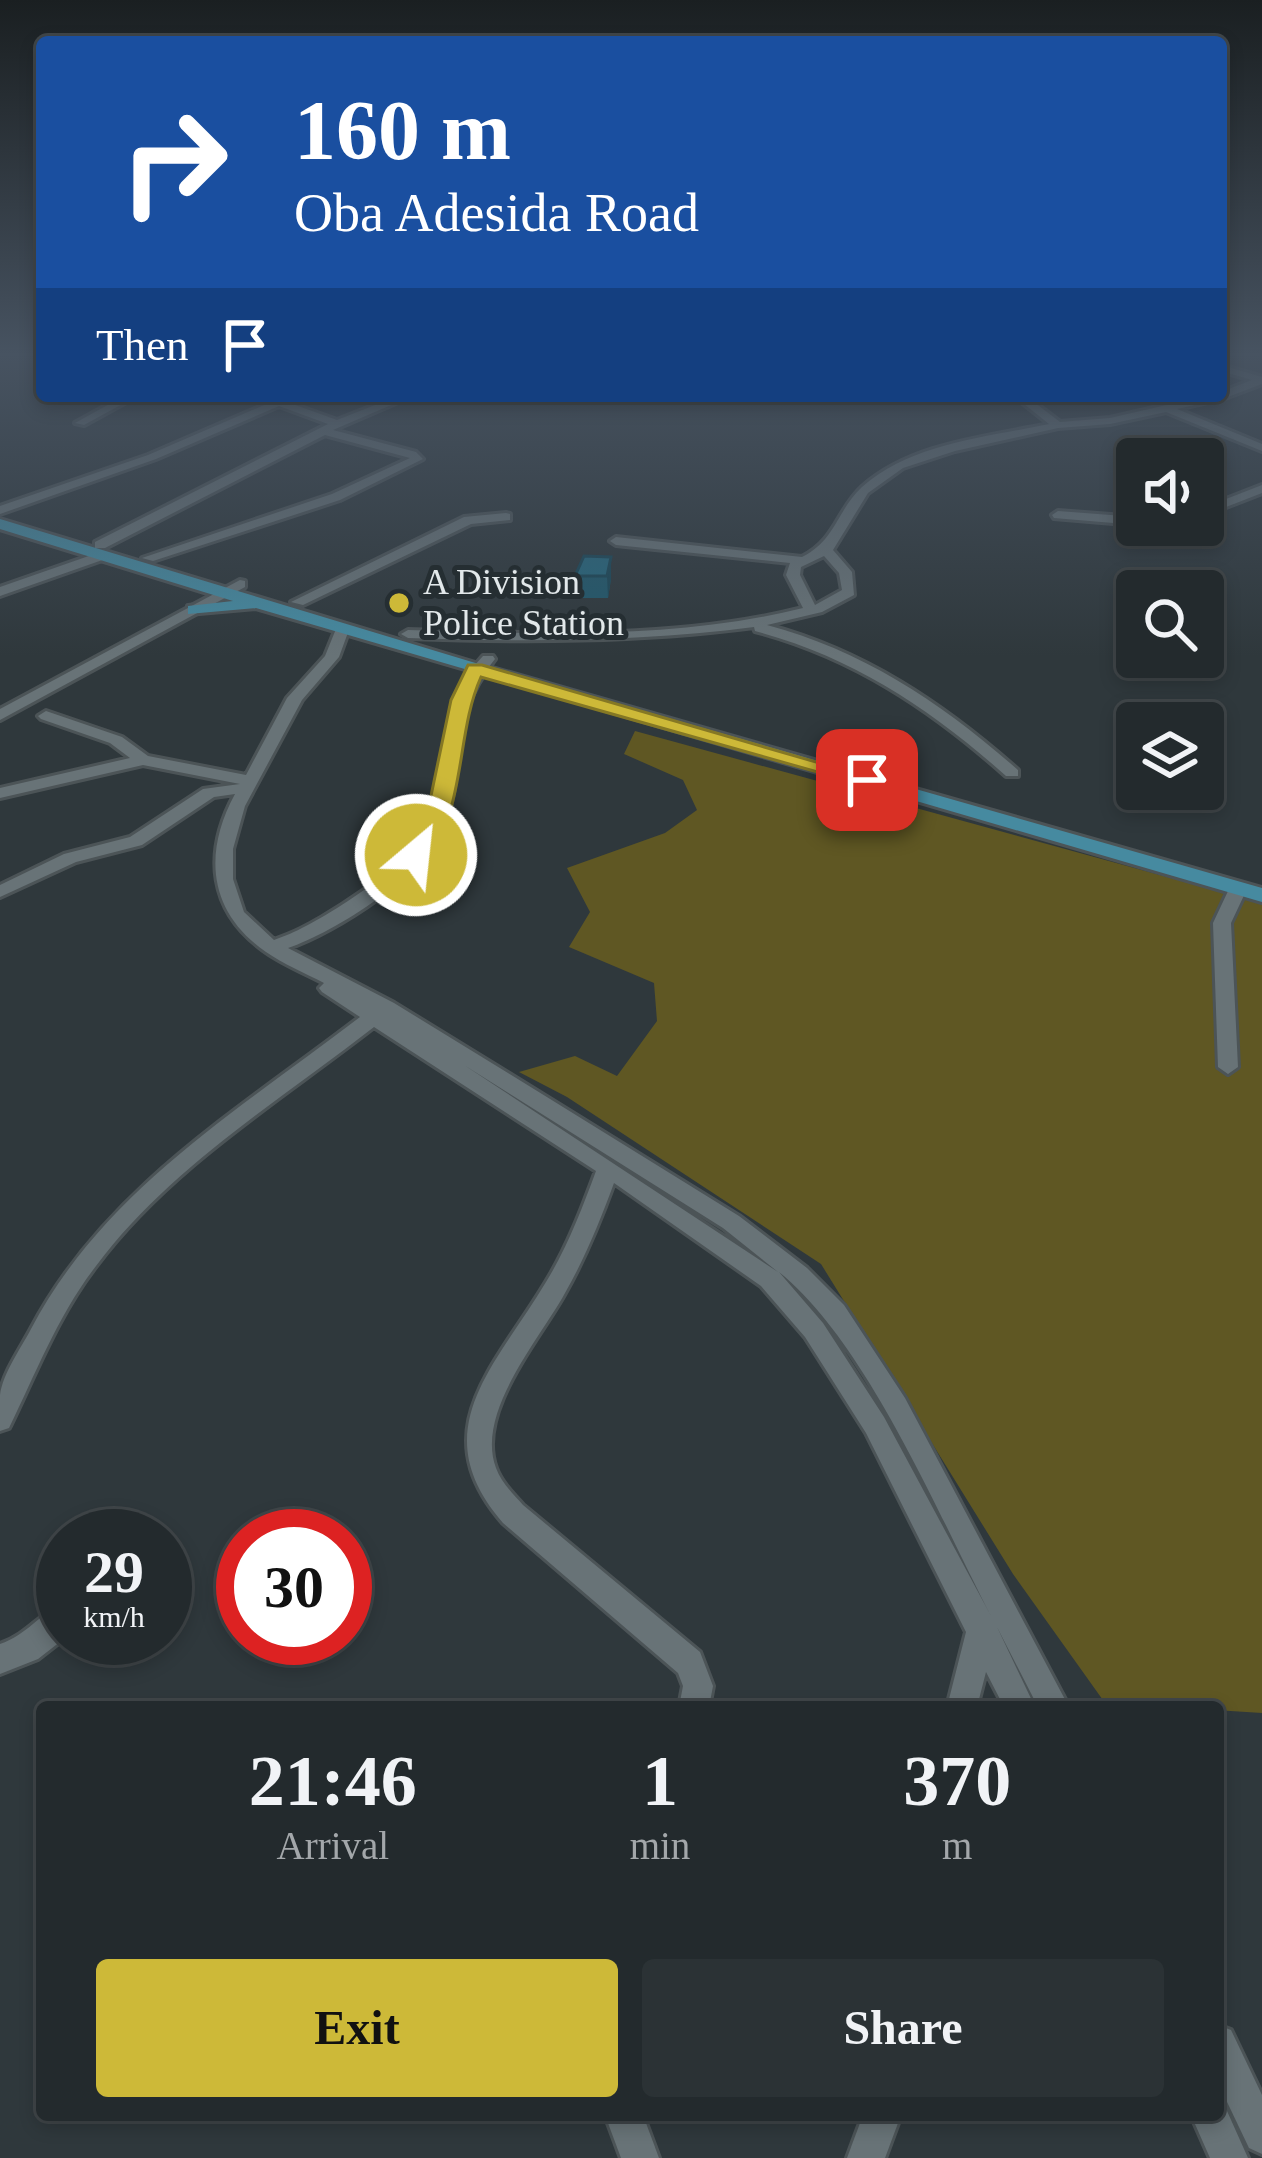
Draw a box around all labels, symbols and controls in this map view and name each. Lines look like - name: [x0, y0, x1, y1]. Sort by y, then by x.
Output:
- icon: right: [96, 84, 252, 240]
- text: 160 m: [294, 84, 511, 177]
- text: Oba Adesida Road: [294, 183, 699, 243]
- icon: arrive: [212, 312, 278, 378]
- text: Then: [96, 320, 188, 370]
- map controls: [1116, 438, 1224, 810]
- button: sound: [1116, 438, 1224, 546]
- place label: A Division Police Station: [423, 562, 624, 643]
- button: search: [1116, 570, 1224, 678]
- marker: A Division Police Station: [386, 590, 412, 616]
- button: layers: [1116, 702, 1224, 810]
- pin: [816, 729, 918, 831]
- icon: arrive: [834, 747, 900, 813]
- position arrow: [353, 792, 479, 918]
- speed limit sign: 30: [216, 1509, 372, 1665]
- text: 29: [84, 1539, 144, 1605]
- text: km/h: [83, 1600, 145, 1633]
- text: 21:46: [249, 1741, 417, 1821]
- text: 1: [642, 1741, 678, 1821]
- text: 370: [903, 1741, 1011, 1821]
- text: Arrival: [277, 1824, 389, 1867]
- text: min: [630, 1824, 690, 1867]
- text: m: [942, 1824, 972, 1867]
- button: Exit: [96, 1959, 618, 2097]
- button: Share: [642, 1959, 1164, 2097]

